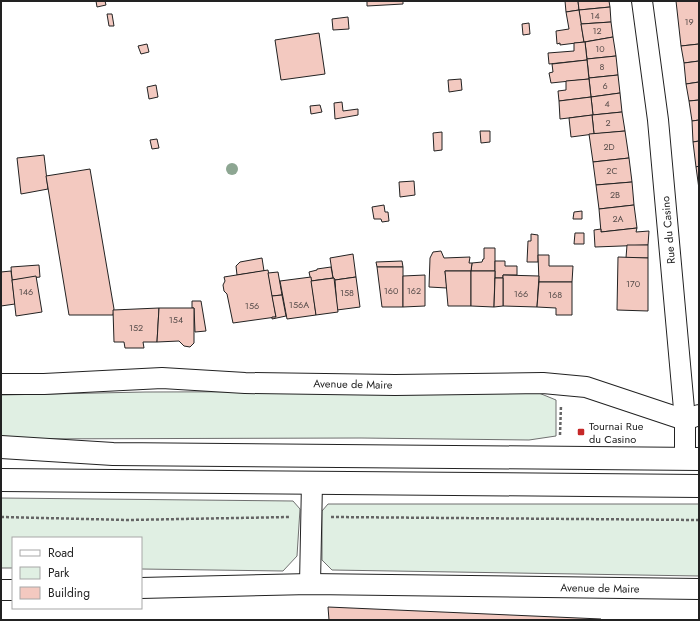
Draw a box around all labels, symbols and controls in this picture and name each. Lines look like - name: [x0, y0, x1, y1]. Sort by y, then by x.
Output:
- house number: 14: [590, 9, 600, 22]
- house number: 19: [684, 15, 694, 28]
- house number: 12: [592, 24, 602, 37]
- house number: 10: [595, 42, 605, 55]
- house number: 8: [600, 60, 605, 73]
- house number: 6: [602, 79, 608, 92]
- house number: 4: [604, 97, 610, 110]
- house number: 2: [605, 116, 611, 129]
- house number: 2D: [603, 140, 615, 153]
- house number: 2C: [606, 164, 618, 177]
- house number: 2B: [610, 188, 620, 201]
- street label: Rue du Casino: [657, 195, 679, 265]
- house number: 2A: [612, 212, 624, 225]
- house number: 170: [626, 277, 641, 290]
- house number: 160: [384, 284, 399, 297]
- house number: 162: [407, 284, 421, 297]
- house number: 146: [19, 285, 33, 298]
- house number: 158: [340, 286, 354, 299]
- house number: 166: [514, 287, 528, 300]
- house number: 168: [548, 288, 562, 301]
- house number: 156A: [289, 298, 309, 311]
- house number: 156: [245, 299, 259, 312]
- house number: 154: [169, 313, 183, 326]
- house number: 152: [129, 321, 143, 334]
- street label: Avenue de Maire: [313, 375, 393, 393]
- place label: Tournai Rue du Casino: [589, 418, 644, 447]
- marker: Tournai Rue du Casino: [576, 427, 586, 437]
- legend: [12, 537, 142, 609]
- text: Road: [48, 544, 74, 562]
- text: Park: [48, 564, 70, 582]
- street label: Avenue de Maire: [560, 579, 640, 597]
- text: Building: [48, 584, 90, 602]

